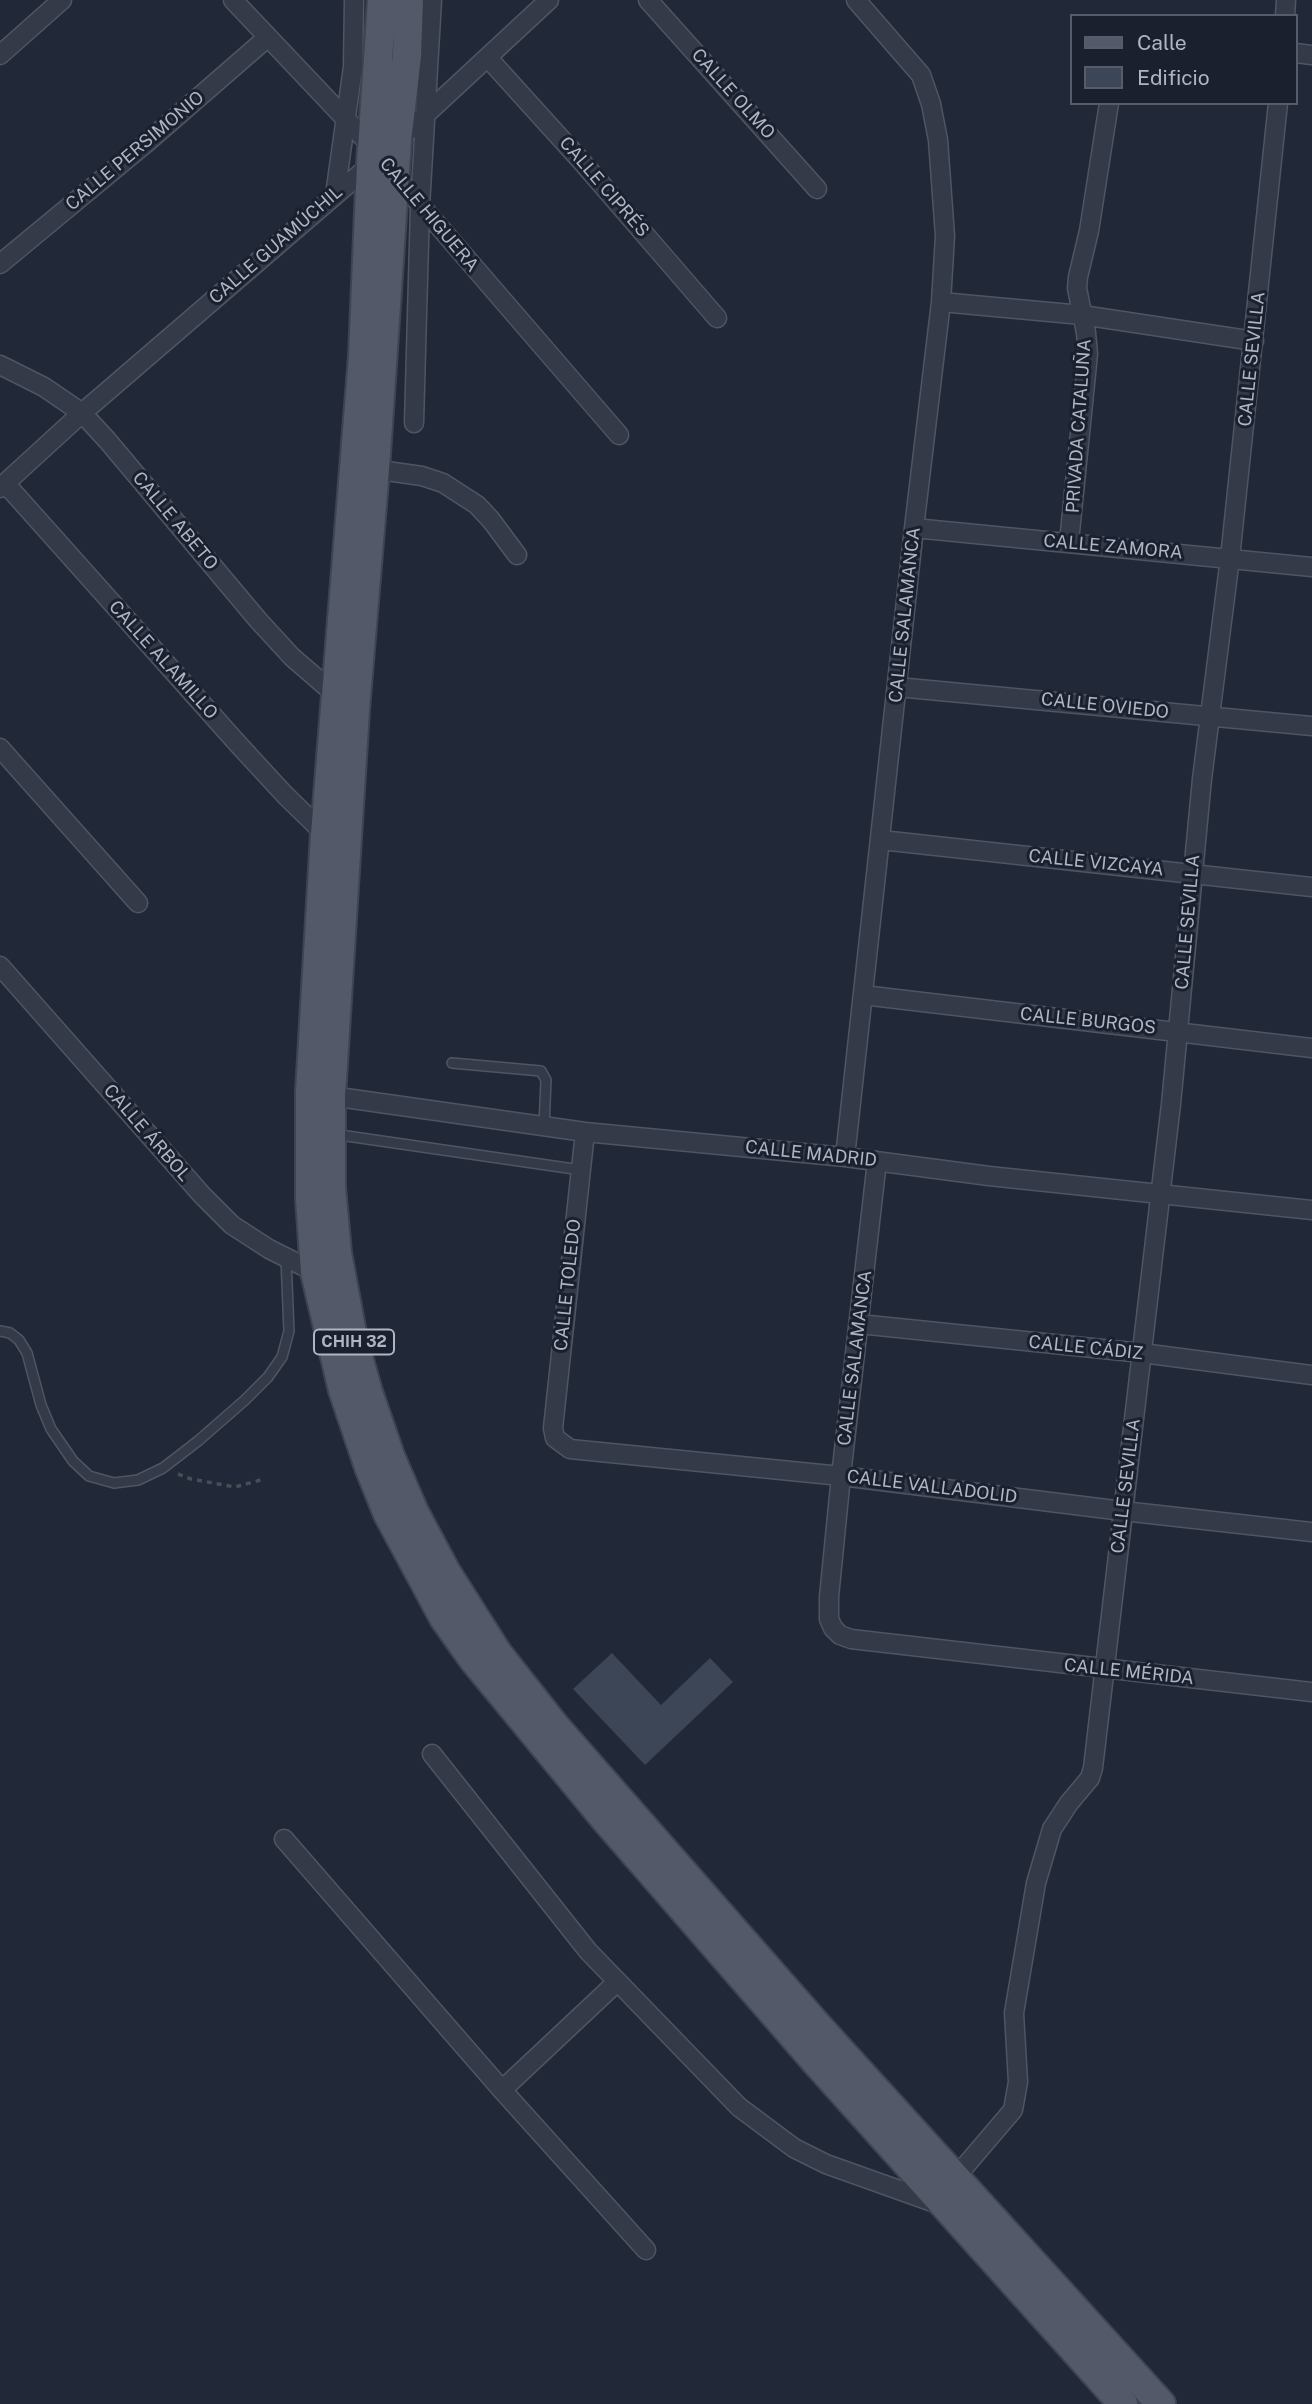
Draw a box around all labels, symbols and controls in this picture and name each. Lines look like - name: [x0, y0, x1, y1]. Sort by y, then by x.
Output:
- legend: [1070, 14, 1298, 105]
- text: Calle: [1137, 30, 1187, 55]
- street label: CALLE OLMO: [687, 44, 779, 144]
- text: Edificio: [1137, 65, 1210, 90]
- street label: CALLE PERSIMONIO: [61, 87, 209, 215]
- street label: CALLE CIPRÉS: [555, 132, 653, 242]
- street label: CALLE HIGUERA: [375, 154, 483, 276]
- street label: CALLE GUAMÚCHIL: [205, 181, 347, 309]
- street label: CALLE SEVILLA: [1234, 290, 1270, 428]
- street label: PRIVADA CATALUÑA: [1062, 338, 1096, 514]
- street label: CALLE ABETO: [128, 468, 222, 574]
- street label: CALLE SALAMANCA: [885, 526, 925, 704]
- street label: CALLE ZAMORA: [1042, 530, 1184, 564]
- street label: CALLE ALAMILLO: [104, 596, 222, 724]
- street label: CALLE OVIEDO: [1040, 689, 1170, 723]
- street label: CALLE VIZCAYA: [1027, 845, 1165, 881]
- street label: CALLE SEVILLA: [1171, 854, 1205, 990]
- street label: CALLE BURGOS: [1019, 1003, 1157, 1039]
- street label: CALLE ÁRBOL: [99, 1080, 195, 1186]
- street label: CALLE MADRID: [744, 1136, 878, 1172]
- street label: CALLE TOLEDO: [550, 1218, 586, 1352]
- street label: CALLE SALAMANCA: [834, 1269, 876, 1447]
- road number: CHIH 32: [314, 1330, 394, 1354]
- street label: CALLE CÁDIZ: [1028, 1331, 1144, 1365]
- street label: CALLE SEVILLA: [1107, 1417, 1145, 1555]
- street label: CALLE VALLADOLID: [846, 1466, 1018, 1508]
- street label: CALLE MÉRIDA: [1063, 1654, 1195, 1690]

